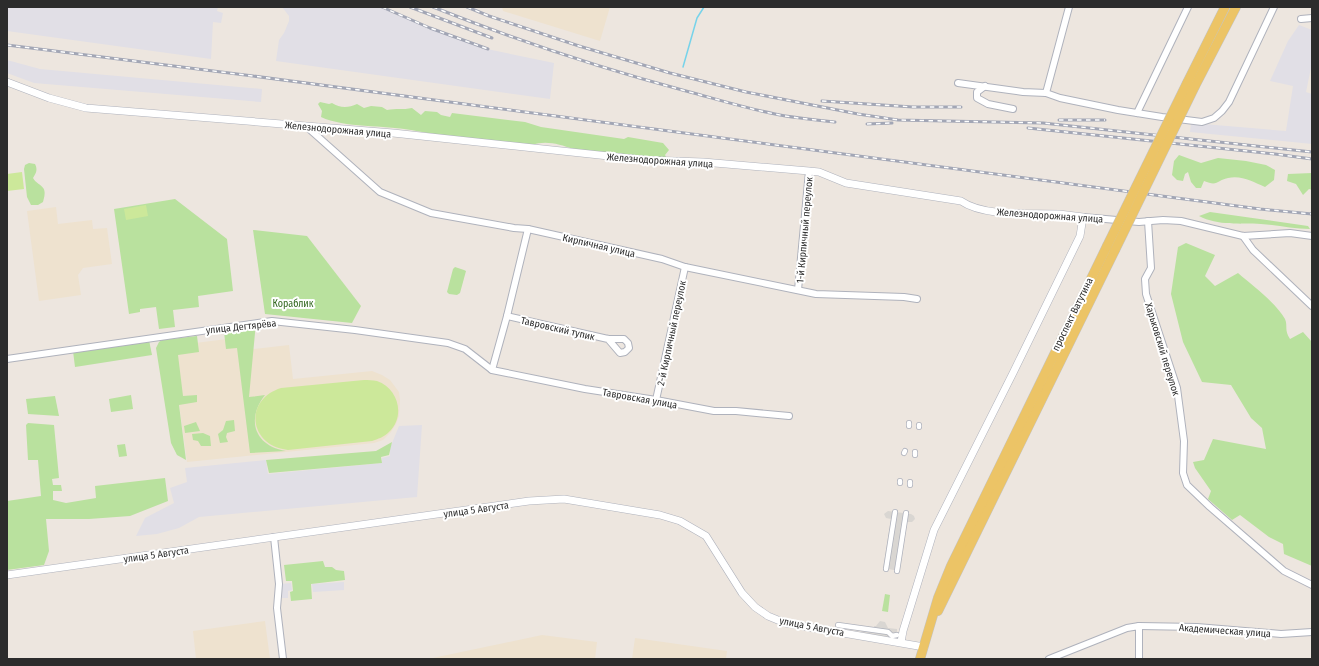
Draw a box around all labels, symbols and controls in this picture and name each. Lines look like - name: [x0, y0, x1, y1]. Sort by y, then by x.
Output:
- street label: Железнодорожная улица: [284, 119, 392, 141]
- street label: Железнодорожная улица: [606, 151, 714, 171]
- street label: 1-й Кирпичный переулок: [794, 176, 816, 284]
- street label: Железнодорожная улица: [996, 206, 1104, 226]
- street label: Кирпичная улица: [561, 232, 636, 260]
- street label: проспект Ватутина: [1050, 276, 1096, 353]
- street label: 2-й Кирпичный переулок: [655, 279, 689, 387]
- park label: Кораблик: [273, 298, 314, 310]
- street label: Харьковский переулок: [1142, 301, 1182, 397]
- street label: Тавровский тупик: [520, 315, 596, 343]
- street label: улица Дегтярёва: [205, 317, 277, 337]
- street label: Тавровская улица: [602, 387, 678, 411]
- street label: улица 5 Августа: [443, 499, 510, 521]
- street label: улица 5 Августа: [123, 544, 190, 566]
- street label: улица 5 Августа: [778, 615, 845, 639]
- street label: Академическая улица: [1179, 622, 1271, 640]

